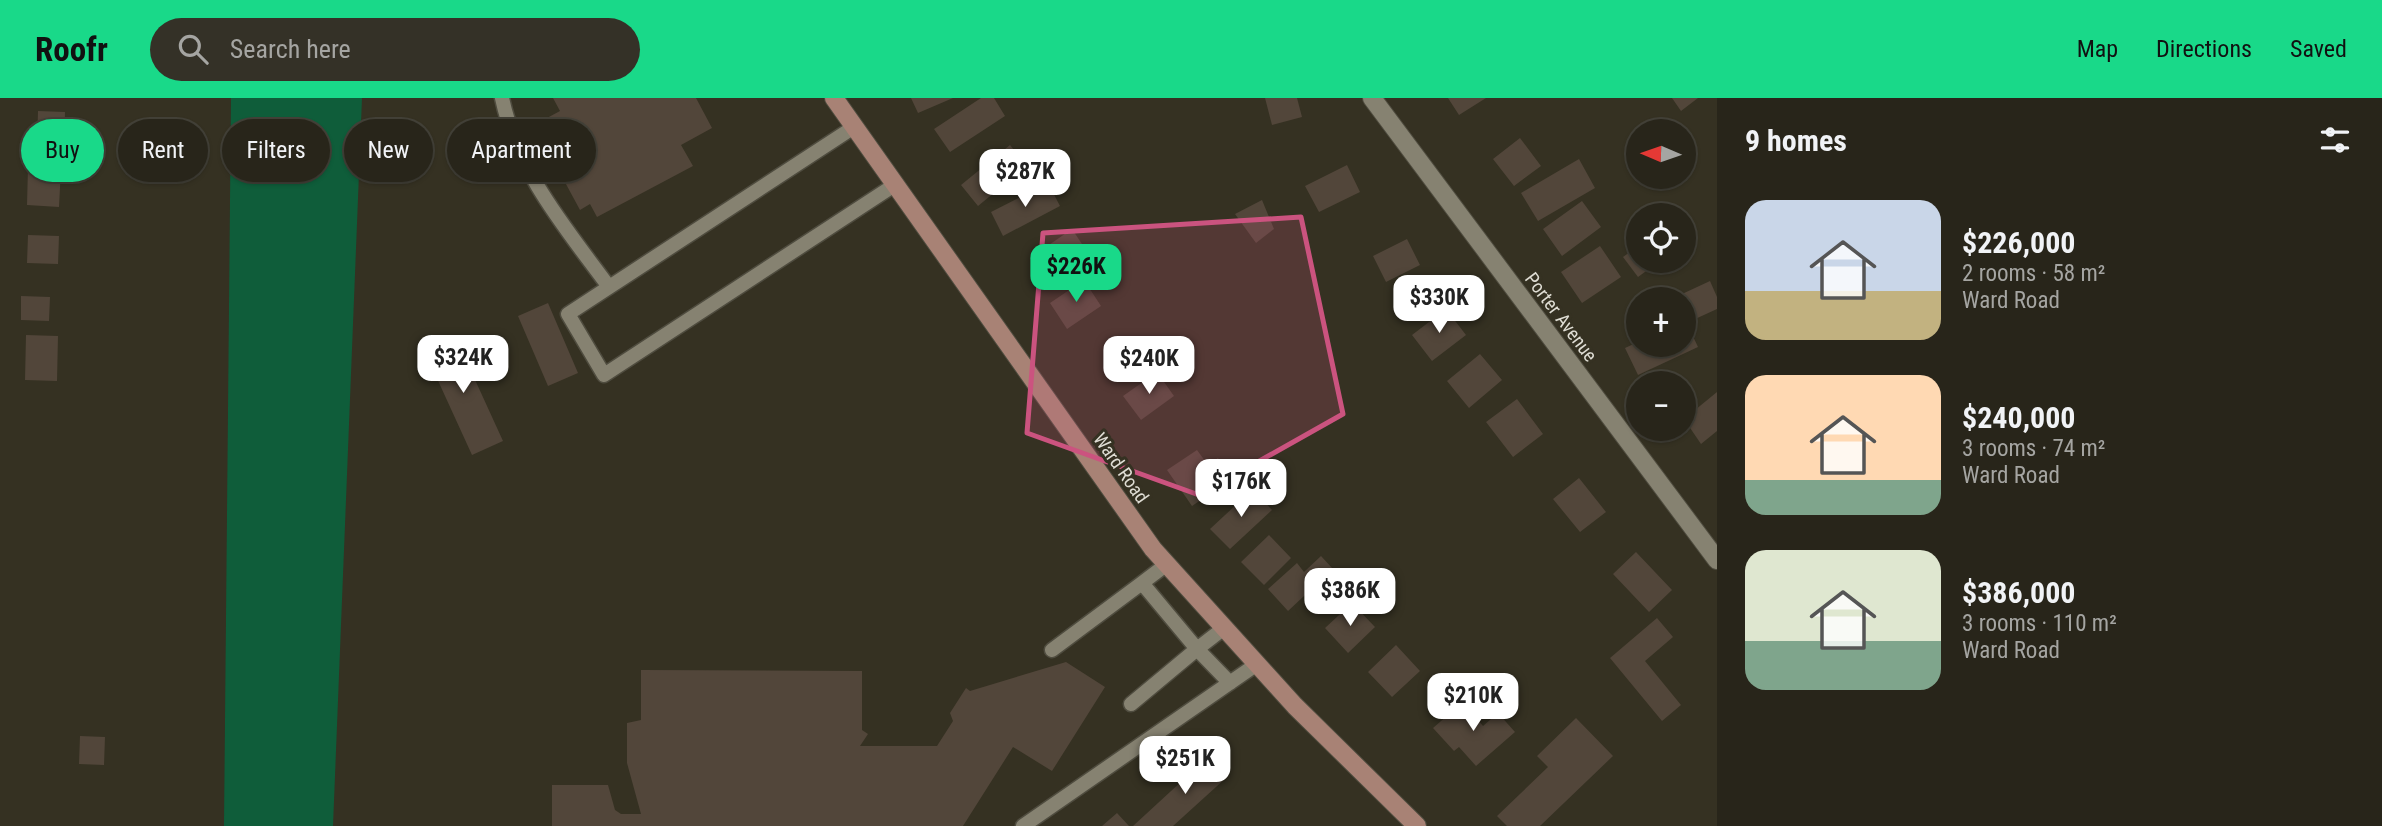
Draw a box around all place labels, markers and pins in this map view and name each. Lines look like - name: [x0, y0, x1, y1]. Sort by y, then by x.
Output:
- pin: $287K: [976, 150, 1074, 209]
- pin: $226K: [1027, 244, 1125, 304]
- pin: $330K: [1390, 275, 1488, 335]
- pin: $324K: [414, 336, 512, 395]
- pin: $240K: [1100, 336, 1198, 396]
- pin: $176K: [1192, 460, 1290, 519]
- pin: $386K: [1301, 568, 1399, 628]
- pin: $210K: [1424, 674, 1522, 733]
- pin: $251K: [1136, 736, 1234, 796]

